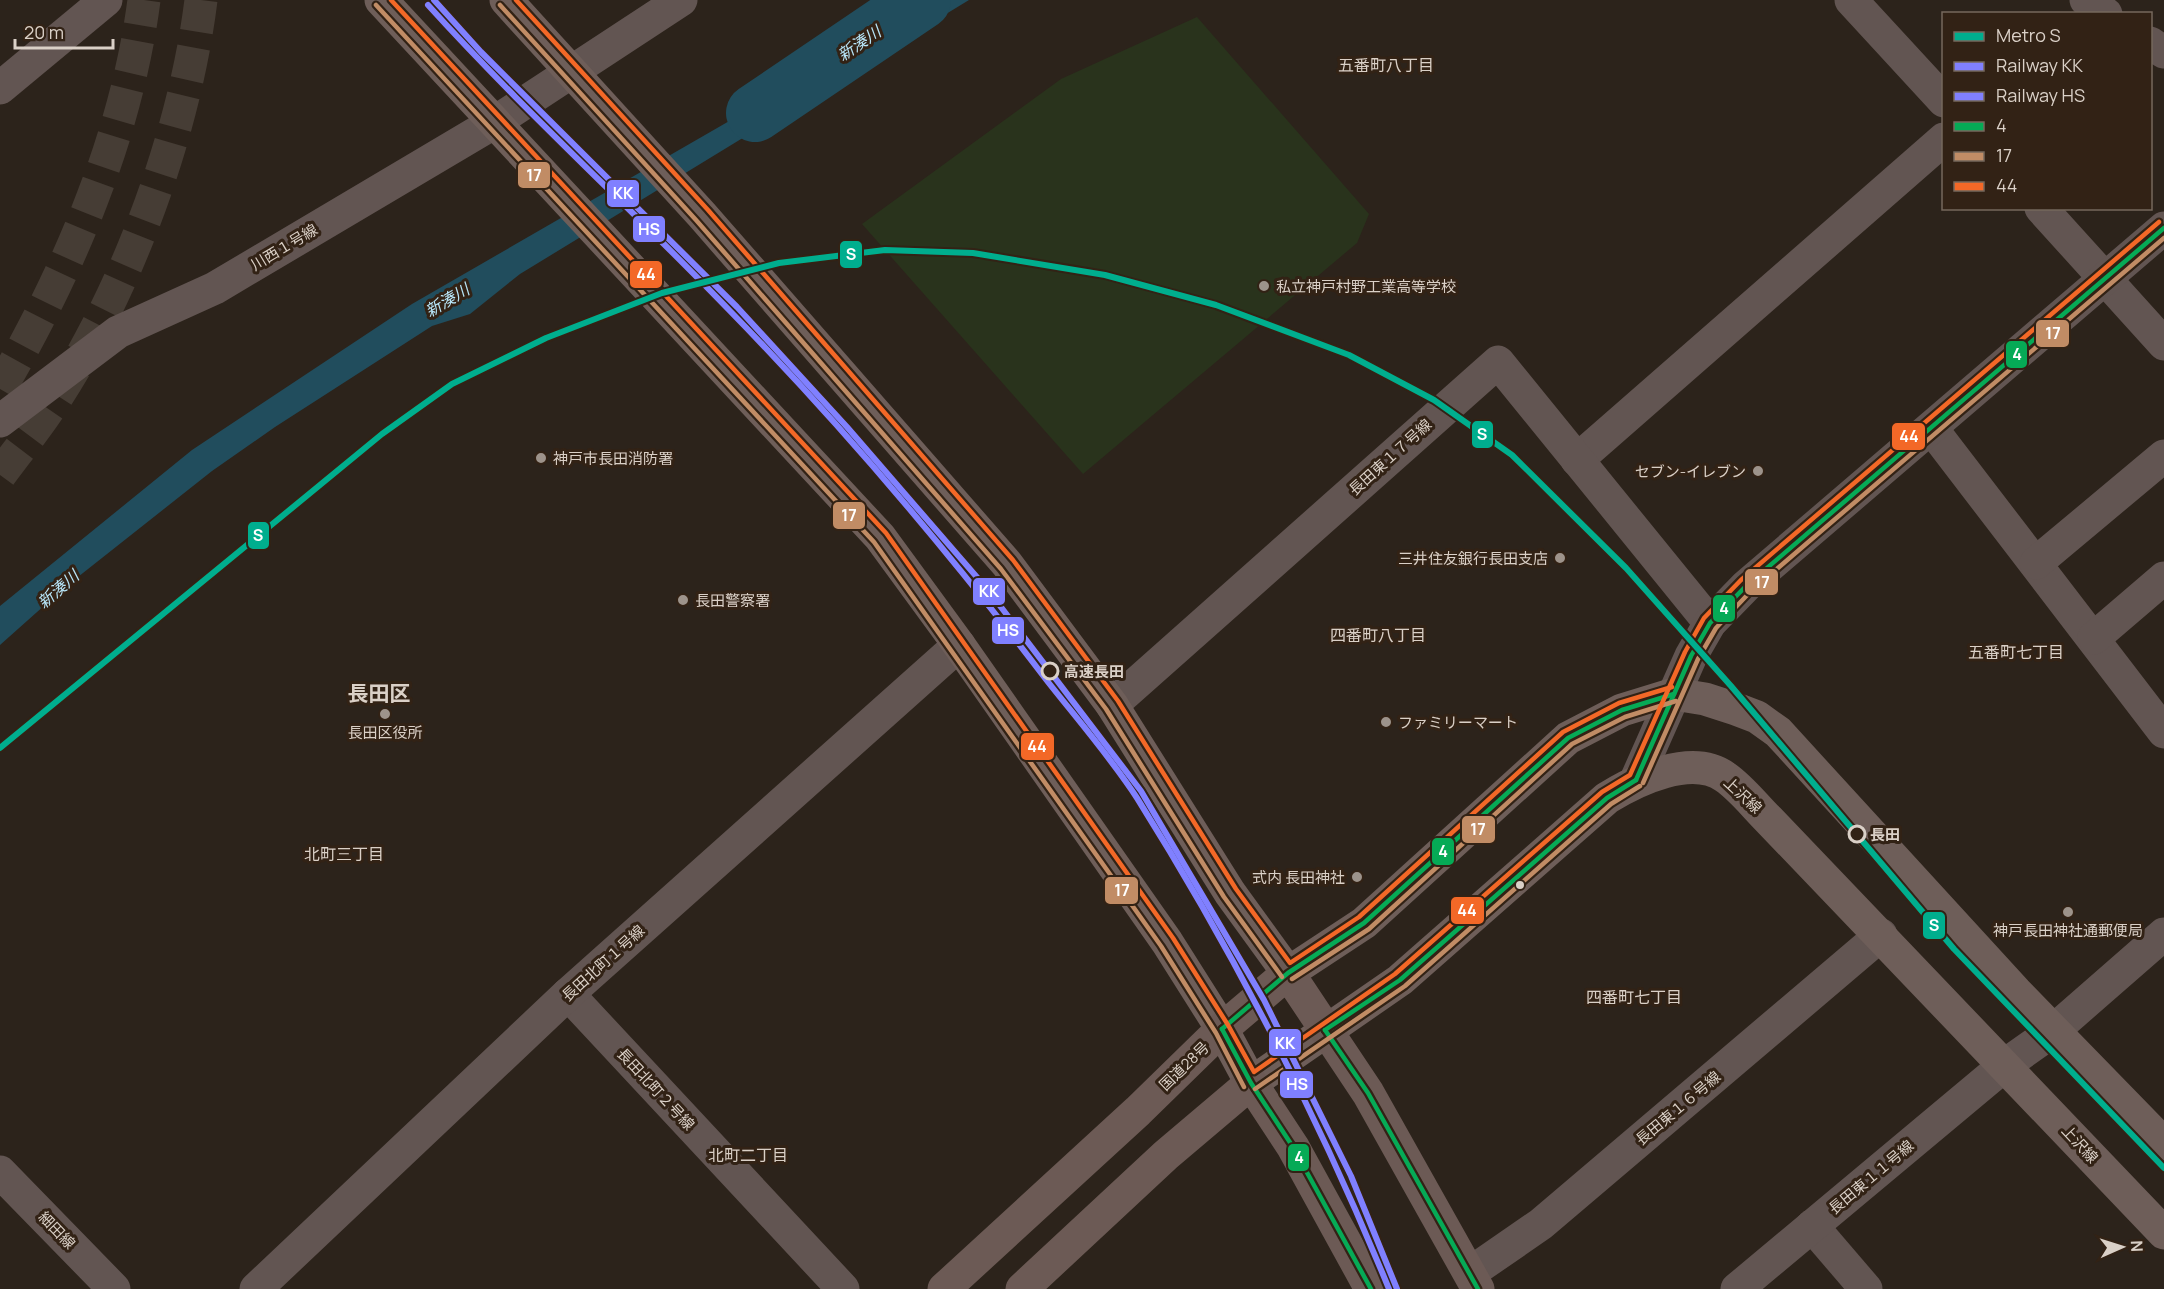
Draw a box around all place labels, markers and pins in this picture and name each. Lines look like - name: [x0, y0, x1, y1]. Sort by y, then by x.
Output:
- place label: 私立神戸村野工業高等学校: [1276, 276, 1456, 297]
- marker: 私立神戸村野工業高等学校: [1257, 279, 1271, 293]
- place label: 神戸市長田消防署: [553, 448, 673, 469]
- marker: 神戸市長田消防署: [534, 451, 548, 465]
- place label: セブン-イレブン: [1635, 461, 1746, 482]
- marker: セブン-イレブン: [1751, 464, 1765, 478]
- place label: 三井住友銀行長田支店: [1398, 548, 1548, 569]
- marker: 三井住友銀行長田支店: [1553, 551, 1567, 565]
- place label: 長田警察署: [695, 590, 770, 611]
- marker: 長田警察署: [676, 593, 690, 607]
- place label: 高速長田: [1064, 661, 1124, 682]
- marker: 高速長田: [1041, 662, 1059, 680]
- marker: 長田区役所: [378, 707, 392, 721]
- place label: ファミリーマート: [1398, 712, 1518, 733]
- marker: ファミリーマート: [1379, 715, 1393, 729]
- place label: 長田区役所: [347, 722, 423, 743]
- place label: 長田: [1870, 824, 1900, 845]
- marker: 長田: [1848, 825, 1866, 843]
- place label: 式内 長田神社: [1252, 867, 1345, 888]
- marker: 式内 長田神社: [1350, 870, 1364, 884]
- unlabelled marker: [1514, 879, 1526, 891]
- marker: 神戸長田神社通郵便局: [2061, 905, 2075, 919]
- place label: 神戸長田神社通郵便局: [1993, 920, 2143, 941]

